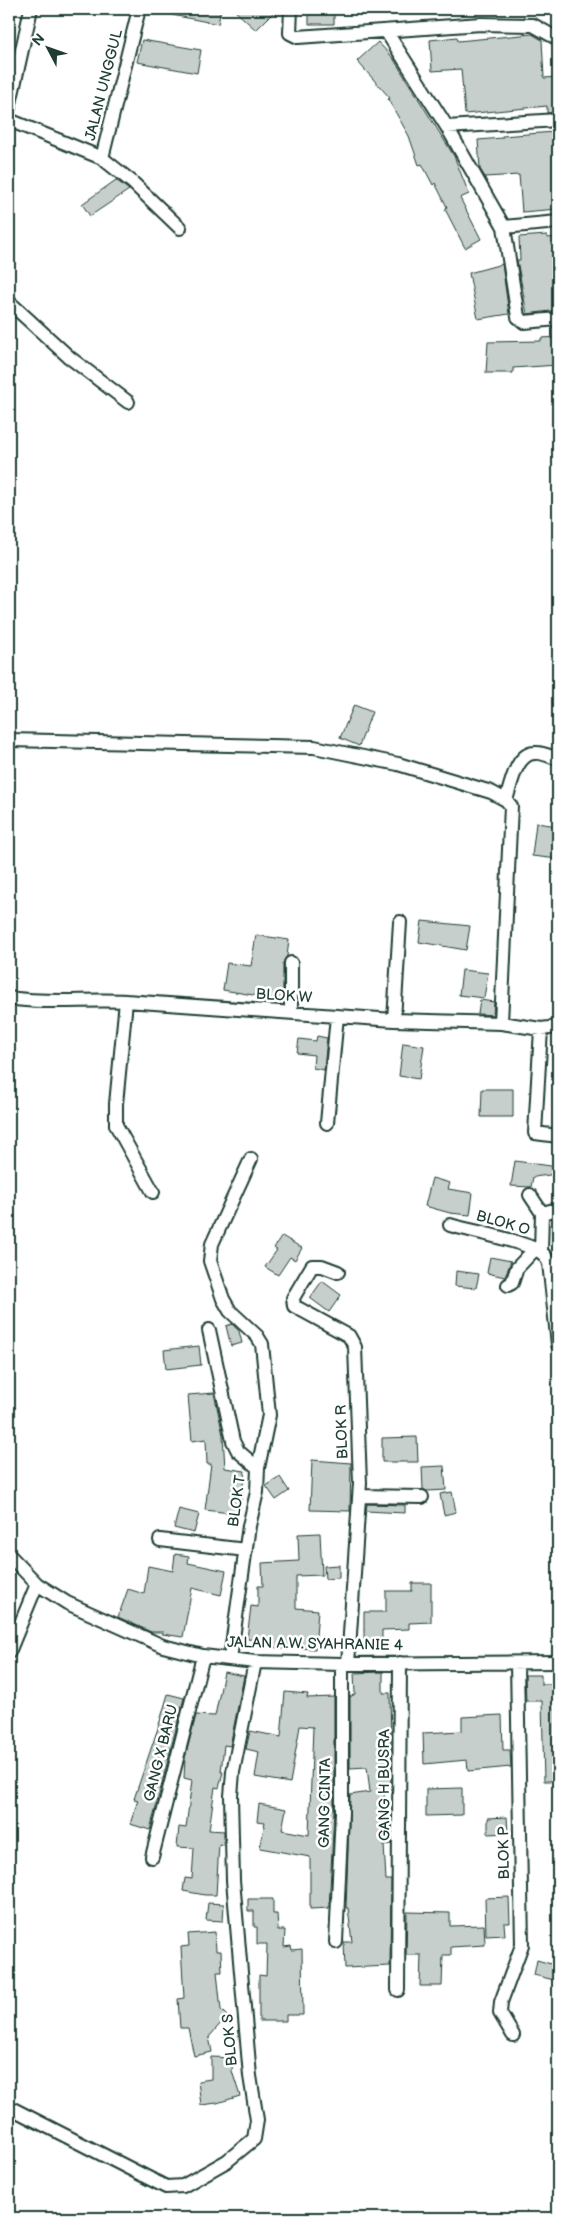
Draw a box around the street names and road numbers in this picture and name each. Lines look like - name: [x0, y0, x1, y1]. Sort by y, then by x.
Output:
- street label: JALAN UNGGUL: [81, 27, 127, 143]
- street label: BLOK W: [255, 985, 313, 1007]
- street label: BLOK O: [474, 1206, 532, 1240]
- street label: BLOK R: [332, 1404, 352, 1459]
- street label: BLOK T: [224, 1474, 250, 1528]
- street label: JALAN A.W. SYAHRANIE 4: [227, 1633, 403, 1655]
- street label: GANG X BARU: [140, 1702, 182, 1804]
- street label: GANG H BUSRA: [375, 1728, 394, 1841]
- street label: GANG CINTA: [315, 1757, 335, 1848]
- street label: BLOK P: [494, 1826, 514, 1880]
- street label: BLOK S: [218, 2013, 242, 2067]

